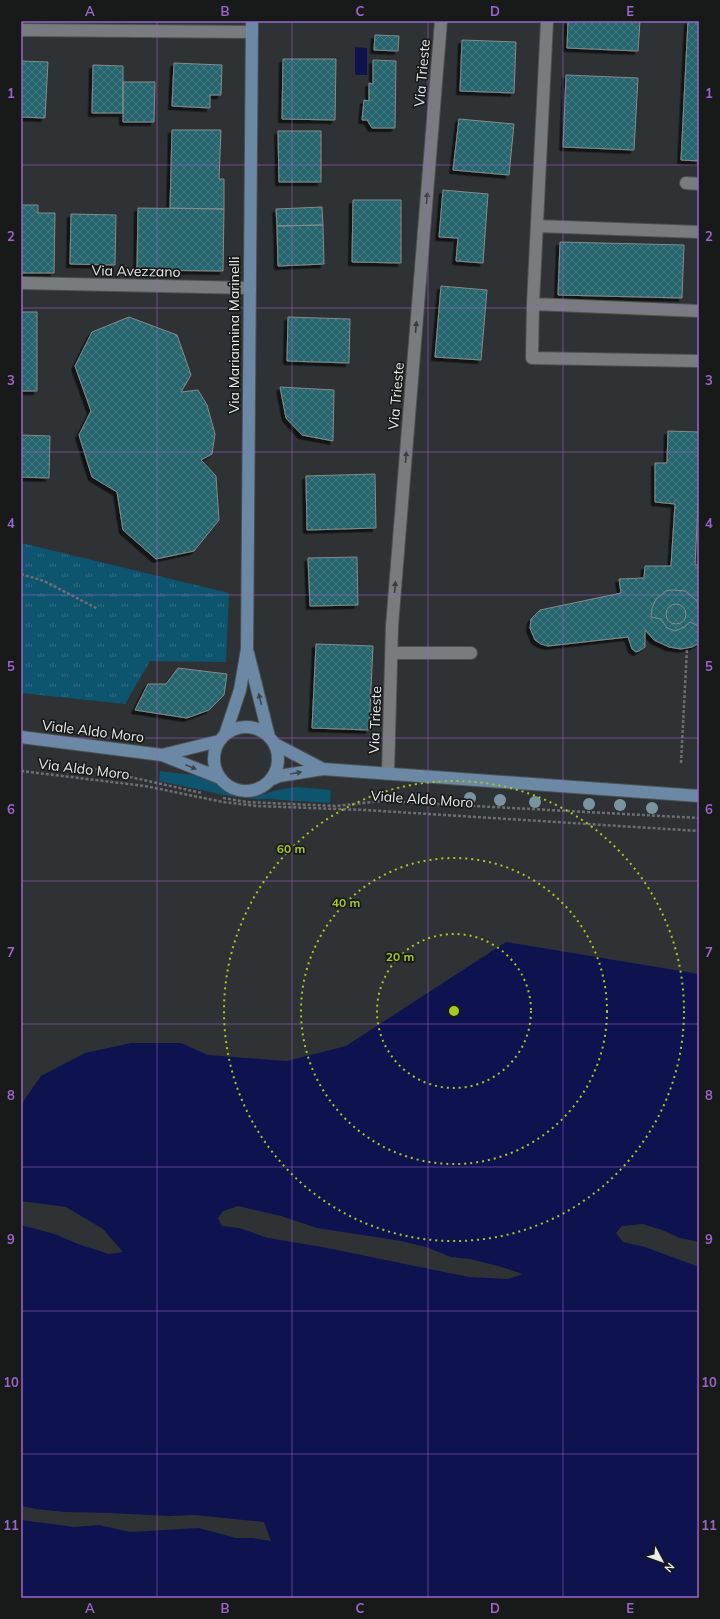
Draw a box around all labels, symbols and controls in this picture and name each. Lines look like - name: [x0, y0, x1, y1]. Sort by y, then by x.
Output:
- text: A: [85, 3, 95, 19]
- text: B: [221, 3, 230, 19]
- text: C: [356, 3, 365, 19]
- text: D: [490, 3, 500, 19]
- text: E: [626, 3, 634, 19]
- street label: Via Trieste: [410, 38, 434, 108]
- text: 1: [7, 85, 15, 101]
- text: 1: [705, 85, 713, 101]
- one-way arrow: [423, 192, 430, 204]
- text: 2: [7, 228, 15, 244]
- text: 2: [705, 228, 713, 244]
- street label: Via Mariannina Marinelli: [225, 256, 243, 414]
- street label: Via Avezzano: [91, 261, 181, 281]
- one-way arrow: [413, 321, 420, 334]
- street label: Via Trieste: [384, 361, 408, 431]
- text: 3: [7, 372, 15, 388]
- text: 3: [705, 372, 713, 388]
- one-way arrow: [402, 451, 409, 463]
- text: 4: [7, 515, 15, 531]
- text: 4: [705, 515, 713, 531]
- one-way arrow: [392, 581, 399, 593]
- text: 5: [7, 658, 15, 674]
- text: 5: [705, 658, 713, 674]
- street label: Via Trieste: [365, 686, 385, 754]
- one-way arrow: [257, 693, 263, 705]
- street label: Viale Aldo Moro: [41, 716, 145, 746]
- street label: Via Aldo Moro: [37, 754, 131, 784]
- one-way arrow: [185, 764, 197, 770]
- one-way arrow: [290, 769, 303, 775]
- street label: Viale Aldo Moro: [370, 786, 474, 812]
- text: 6: [7, 801, 15, 817]
- text: 6: [705, 801, 713, 817]
- text: 60 m: [277, 841, 305, 856]
- text: 40 m: [332, 895, 360, 910]
- text: 7: [7, 944, 15, 960]
- text: 7: [705, 944, 713, 960]
- text: 20 m: [386, 949, 414, 964]
- centre of rings: [447, 1004, 461, 1018]
- text: 8: [7, 1087, 15, 1103]
- text: 8: [705, 1087, 713, 1103]
- text: 9: [7, 1231, 15, 1247]
- text: 9: [705, 1231, 713, 1247]
- text: 10: [3, 1374, 19, 1390]
- text: 10: [701, 1374, 717, 1390]
- text: 11: [3, 1517, 19, 1533]
- text: 11: [701, 1517, 717, 1533]
- north arrow: [642, 1541, 682, 1581]
- text: N: [662, 1560, 678, 1575]
- text: A: [85, 1600, 95, 1616]
- text: B: [221, 1600, 230, 1616]
- text: C: [356, 1600, 365, 1616]
- text: D: [490, 1600, 500, 1616]
- text: E: [626, 1600, 634, 1616]

